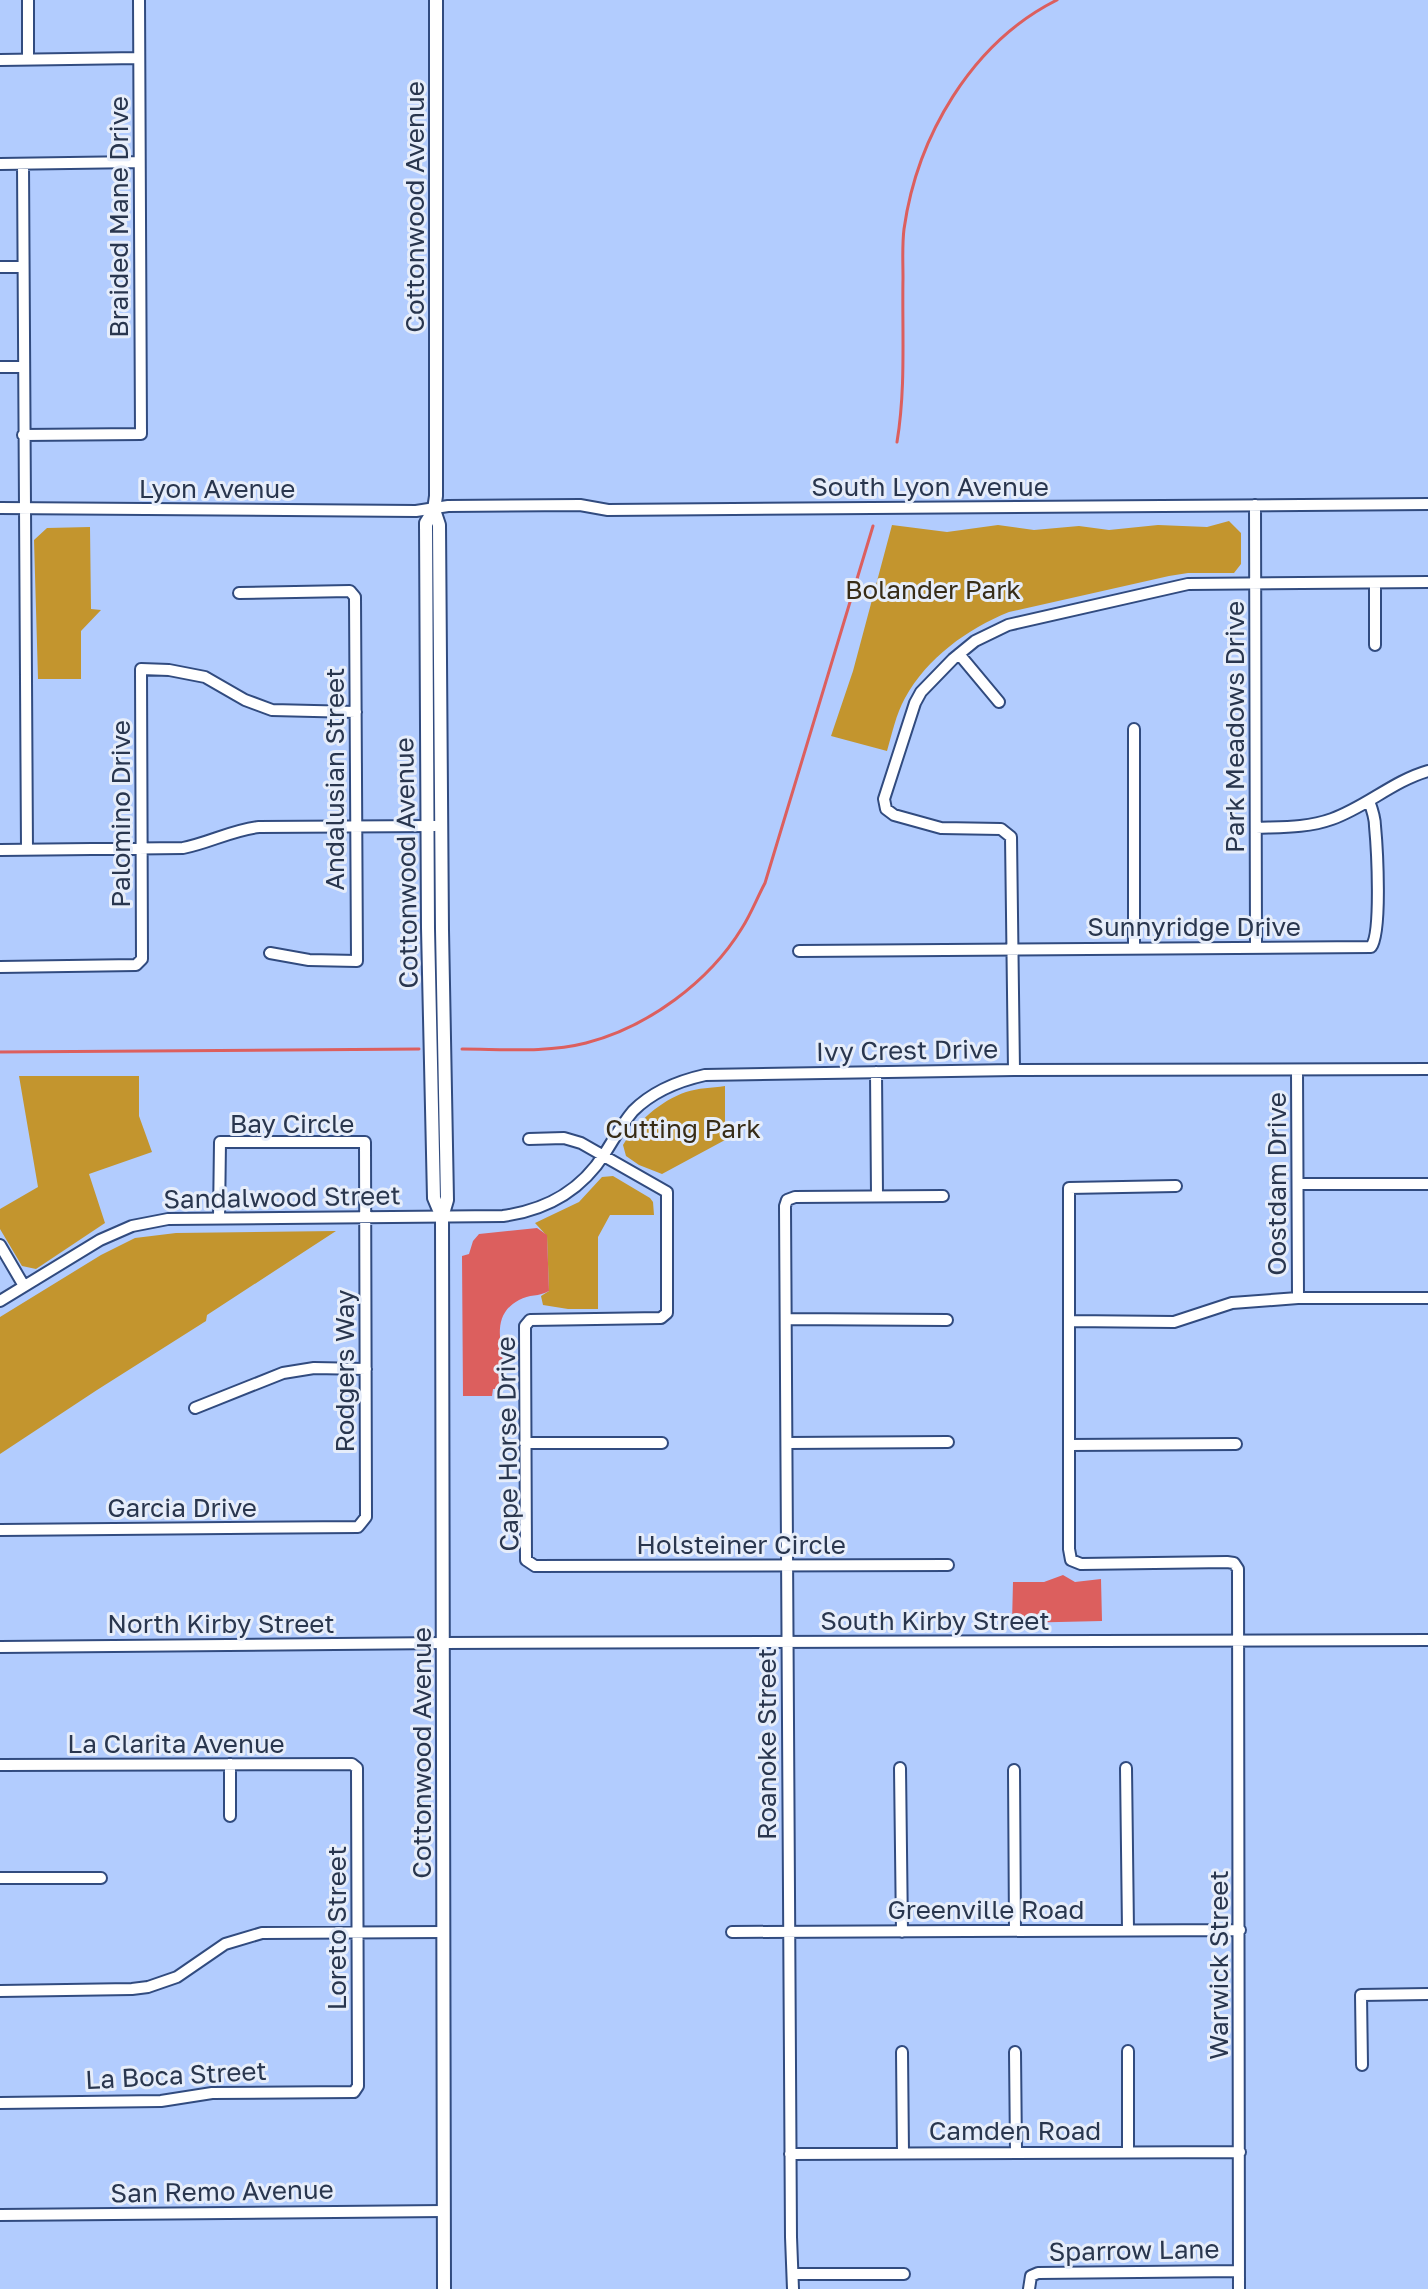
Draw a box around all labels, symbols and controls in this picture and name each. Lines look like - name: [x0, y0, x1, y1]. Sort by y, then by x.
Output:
- street label: Cottonwood Avenue: [399, 81, 430, 333]
- street label: Braided Mane Drive: [103, 96, 134, 338]
- street label: South Lyon Avenue: [811, 471, 1049, 502]
- street label: Lyon Avenue: [139, 473, 295, 504]
- park label: Bolander Park: [845, 574, 1021, 605]
- street label: Park Meadows Drive: [1219, 601, 1250, 853]
- street label: Andalusian Street: [319, 667, 350, 891]
- street label: Palomino Drive: [105, 720, 136, 908]
- street label: Cottonwood Avenue: [388, 737, 424, 989]
- street label: Sunnyridge Drive: [1087, 911, 1301, 942]
- street label: Ivy Crest Drive: [816, 1033, 998, 1067]
- street label: Oostdam Drive: [1261, 1092, 1292, 1276]
- street label: Bay Circle: [230, 1108, 354, 1139]
- park label: Cutting Park: [605, 1113, 761, 1144]
- street label: Sandalwood Street: [163, 1179, 401, 1215]
- street label: Rodgers Way: [329, 1289, 360, 1453]
- street label: Cape Horse Drive: [490, 1336, 524, 1552]
- street label: Garcia Drive: [107, 1492, 257, 1523]
- street label: Holsteiner Circle: [636, 1529, 846, 1560]
- street label: South Kirby Street: [820, 1605, 1050, 1636]
- street label: North Kirby Street: [107, 1608, 335, 1639]
- street label: Cottonwood Avenue: [406, 1627, 437, 1879]
- street label: Roanoke Street: [751, 1648, 782, 1840]
- street label: La Clarita Avenue: [67, 1728, 285, 1759]
- street label: Loreto Street: [321, 1846, 352, 2010]
- street label: Warwick Street: [1203, 1870, 1234, 2060]
- street label: Greenville Road: [887, 1894, 1085, 1925]
- street label: La Boca Street: [85, 2055, 267, 2095]
- street label: Camden Road: [929, 2115, 1101, 2146]
- street label: San Remo Avenue: [110, 2174, 334, 2208]
- street label: Sparrow Lane: [1048, 2233, 1220, 2267]

